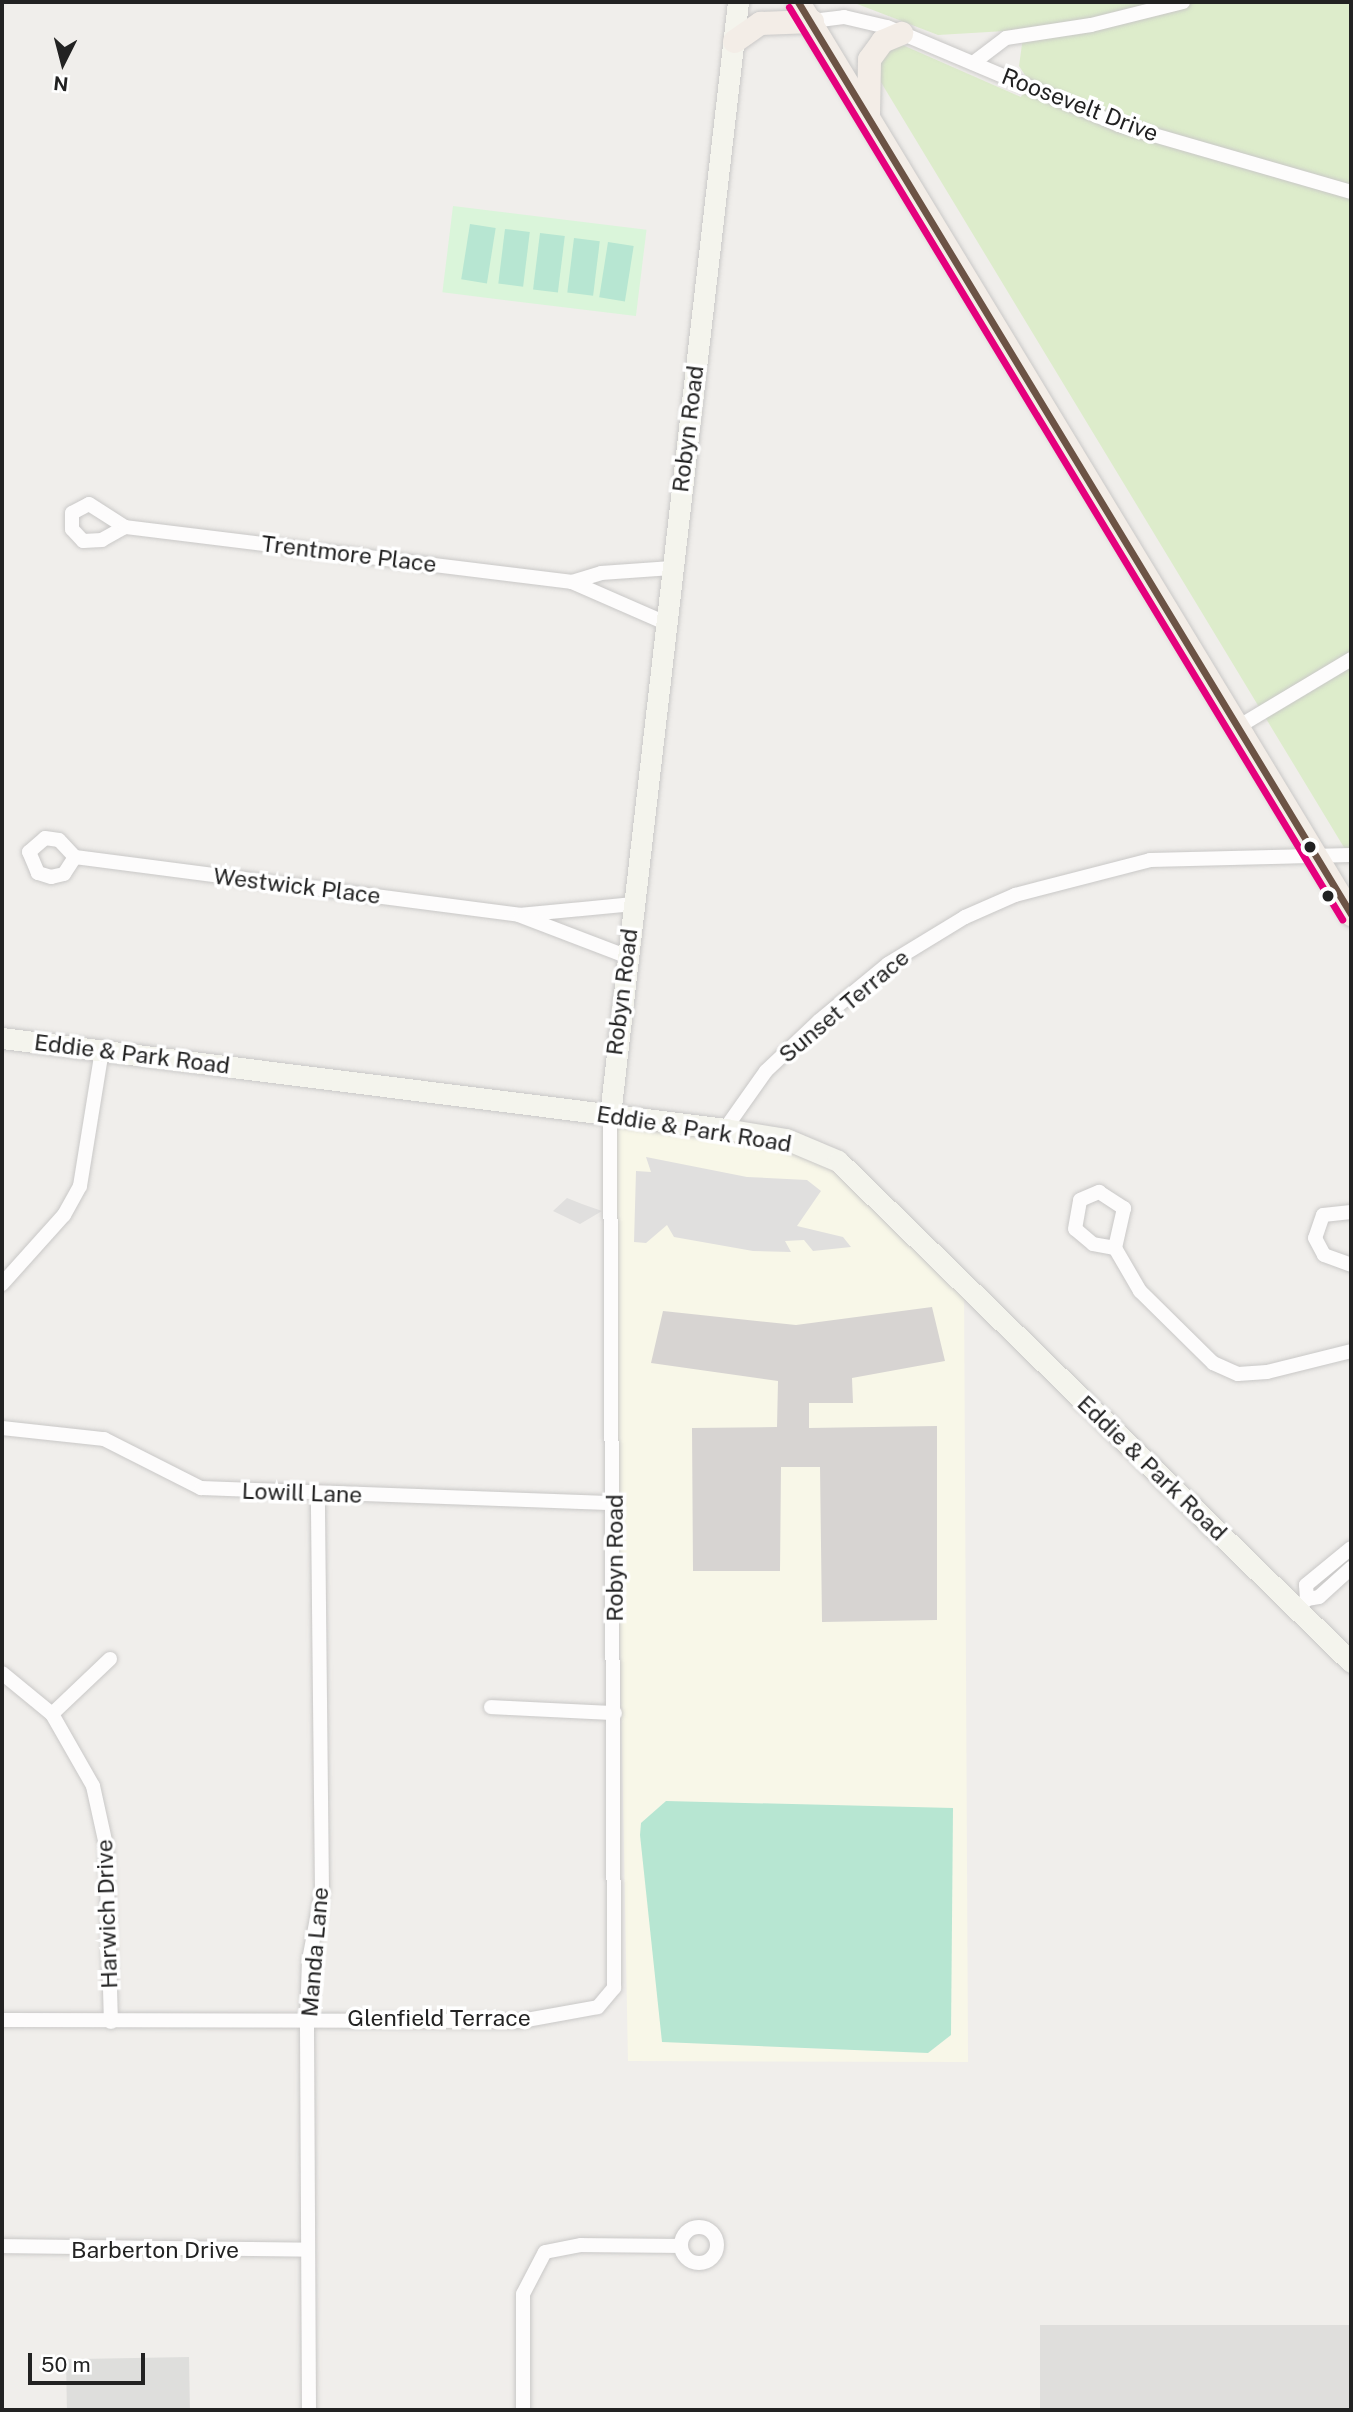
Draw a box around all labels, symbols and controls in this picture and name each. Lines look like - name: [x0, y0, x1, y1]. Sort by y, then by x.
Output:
- north arrow: [28, 28, 98, 98]
- street label: Roosevelt Drive: [998, 62, 1162, 148]
- text: N: [52, 72, 69, 96]
- street label: Robyn Road: [667, 364, 709, 494]
- street label: Trentmore Place: [260, 530, 438, 578]
- unlabelled marker: [1303, 840, 1317, 854]
- street label: Westwick Place: [212, 862, 382, 910]
- unlabelled marker: [1321, 889, 1335, 903]
- street label: Robyn Road: [601, 927, 643, 1057]
- street label: Sunset Terrace: [773, 944, 915, 1068]
- street label: Eddie & Park Road: [33, 1028, 231, 1080]
- street label: Eddie & Park Road: [595, 1100, 793, 1158]
- street label: Eddie & Park Road: [1072, 1390, 1232, 1546]
- street label: Lowill Lane: [241, 1477, 363, 1509]
- street label: Robyn Road: [601, 1494, 629, 1622]
- street label: Harwich Drive: [91, 1839, 123, 1989]
- street label: Manda Lane: [296, 1886, 334, 2018]
- street label: Glenfield Terrace: [347, 2004, 531, 2032]
- street label: Barberton Drive: [71, 2236, 239, 2264]
- scale bar: [32, 2338, 149, 2382]
- text: 50 m: [41, 2352, 91, 2377]

